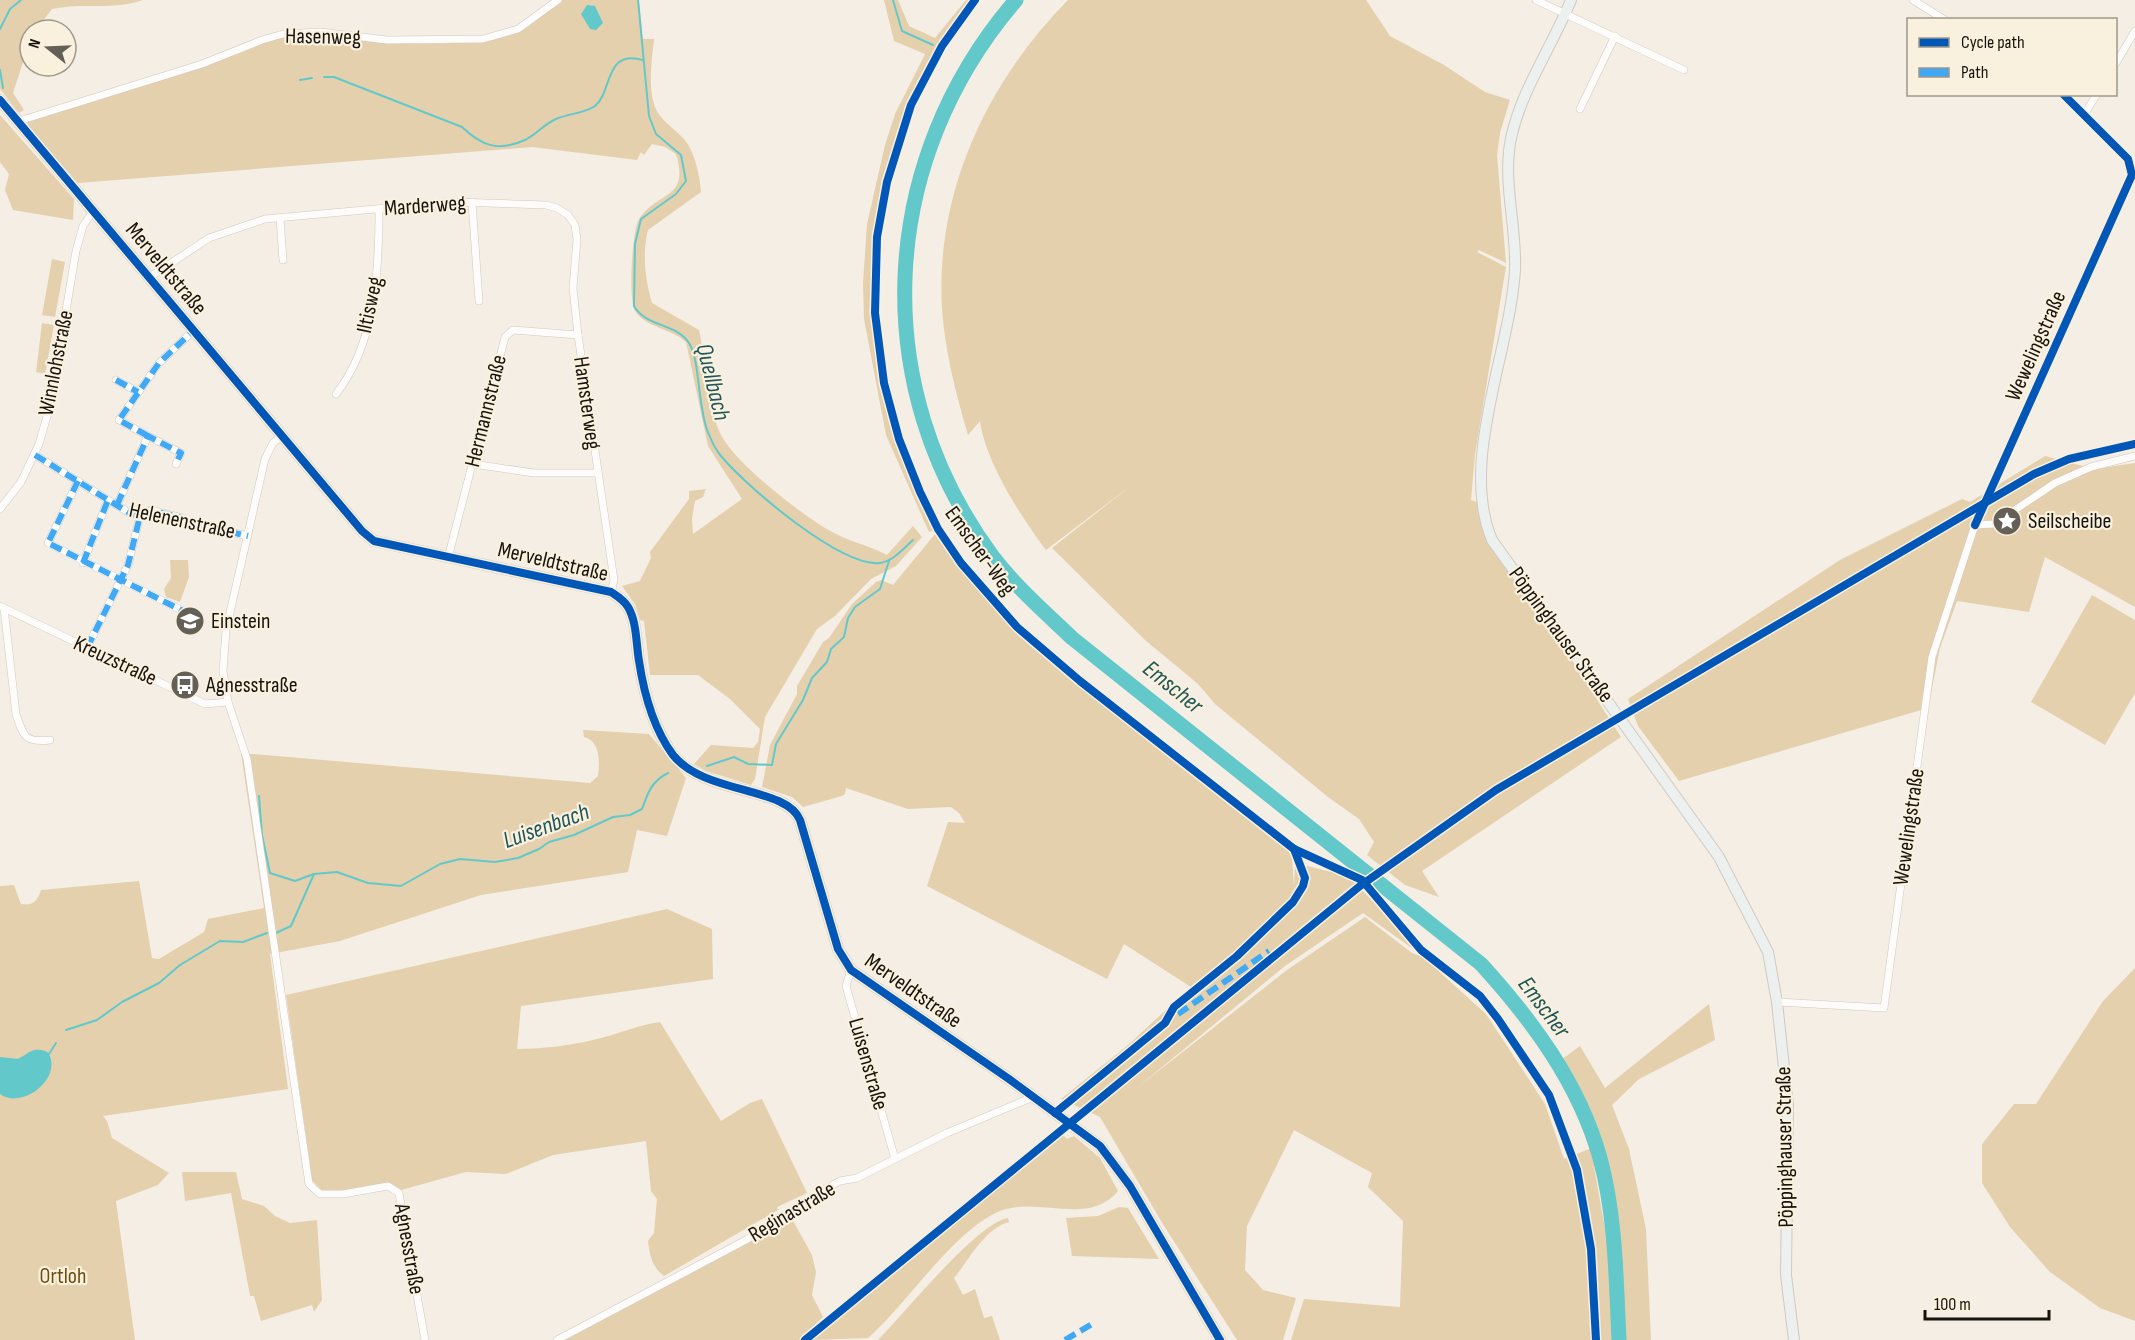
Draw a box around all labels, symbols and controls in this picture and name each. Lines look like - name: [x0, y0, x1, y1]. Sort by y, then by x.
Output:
- north arrow: [18, 18, 78, 78]
- legend: [1907, 18, 2117, 96]
- street label: Hasenweg: [285, 23, 361, 51]
- text: Cycle path: [1961, 32, 2025, 53]
- text: N: [25, 37, 46, 51]
- text: Path: [1961, 62, 1989, 83]
- street label: Marderweg: [383, 190, 467, 222]
- street label: Merveldtstraße: [119, 217, 213, 321]
- street label: Iltisweg: [351, 274, 389, 336]
- street label: Wewelingstraße: [2000, 287, 2072, 405]
- street label: Winnlohstraße: [33, 308, 79, 418]
- water label: Quellbach: [689, 340, 737, 424]
- street label: Hermannstraße: [459, 352, 513, 470]
- street label: Hamsterweg: [567, 355, 607, 451]
- street label: Helenenstraße: [126, 497, 238, 545]
- street label: Emscher-Weg: [939, 501, 1021, 601]
- place icon: Seilscheibe: [1991, 505, 2023, 537]
- place label: Seilscheibe: [2028, 508, 2111, 535]
- street label: Merveldtstraße: [495, 536, 611, 588]
- street label: Pöppinghauser Straße: [1503, 562, 1619, 708]
- school or university icon: Einstein: [174, 605, 206, 637]
- place label: Einstein: [211, 608, 270, 635]
- street label: Kreuzstraße: [69, 630, 161, 692]
- water label: Emscher: [1137, 654, 1210, 721]
- bus stop icon: Agnesstraße: [169, 669, 201, 701]
- place label: Agnesstraße: [205, 672, 298, 699]
- street label: Wewelingstraße: [1887, 767, 1931, 887]
- water label: Luisenbach: [499, 797, 593, 855]
- street label: Merveldtstraße: [859, 948, 967, 1034]
- water label: Emscher: [1512, 971, 1577, 1044]
- street label: Luisenstraße: [842, 1015, 894, 1113]
- street label: Pöppinghauser Straße: [1770, 1066, 1800, 1228]
- street label: Reginastraße: [744, 1176, 840, 1248]
- street label: Agnesstraße: [388, 1201, 430, 1296]
- park label: Ortloh: [40, 1263, 86, 1290]
- scale bar: [1925, 1283, 2050, 1321]
- text: 100 m: [1934, 1294, 1971, 1315]

